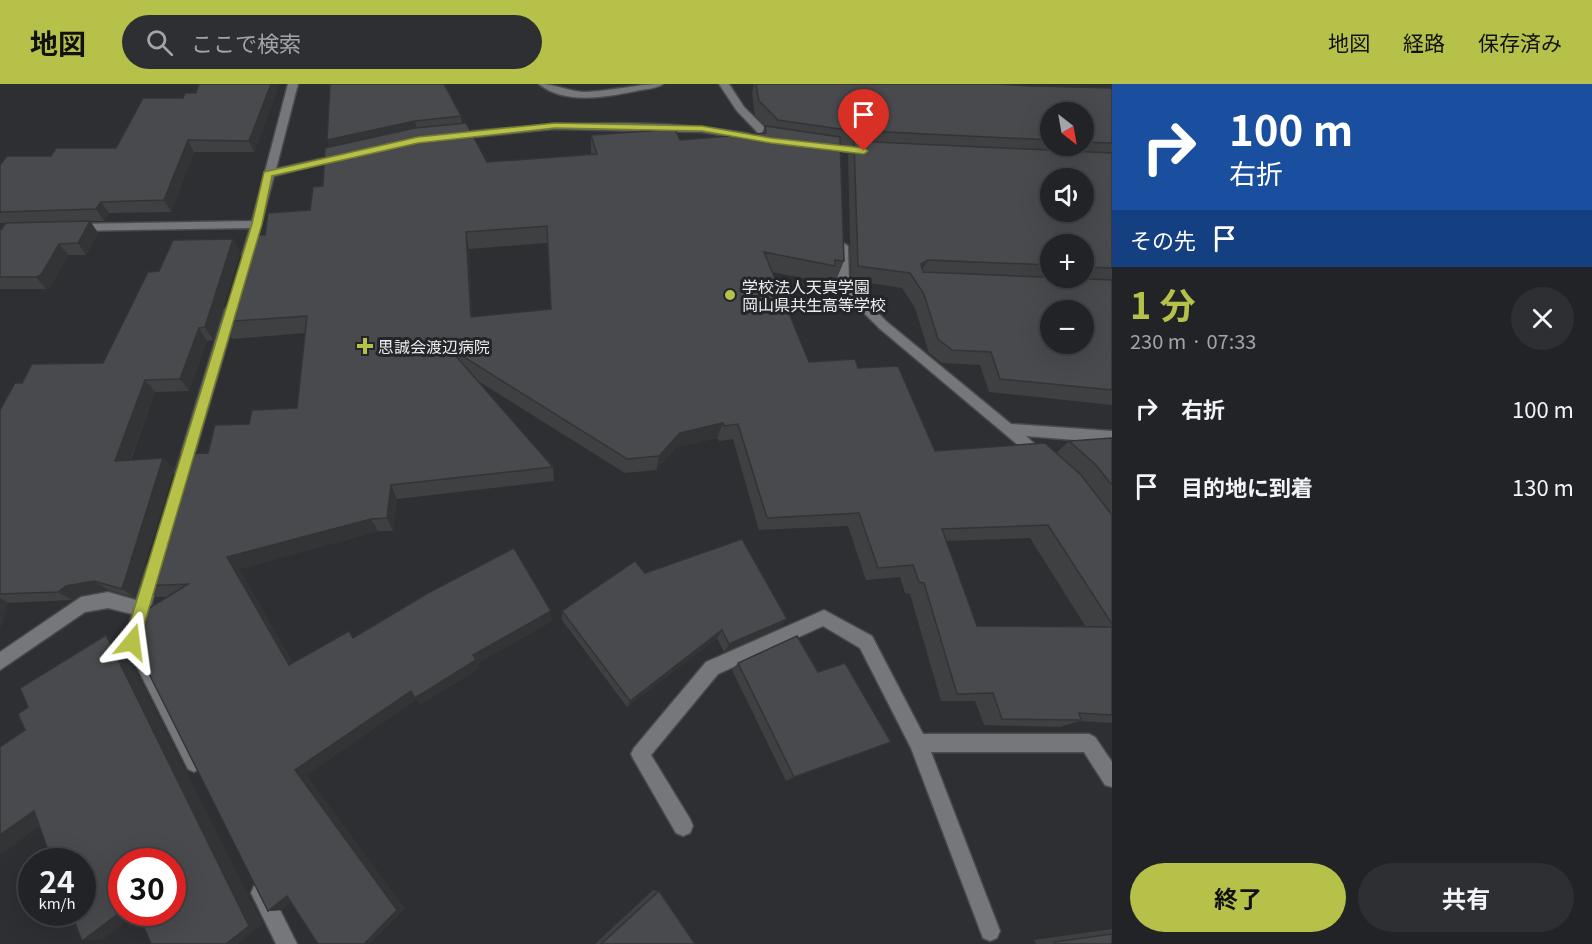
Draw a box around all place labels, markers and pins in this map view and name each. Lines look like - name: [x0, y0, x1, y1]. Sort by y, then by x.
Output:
- pin: [838, 89, 889, 151]
- place label: 学校法人天真学園 岡山県共生高等学校: [742, 274, 886, 316]
- marker: 学校法人天真学園 岡山県共生高等学校: [723, 288, 737, 302]
- place label: 思誠会渡辺病院: [378, 334, 490, 358]
- marker: 思誠会渡辺病院: [356, 337, 374, 355]

